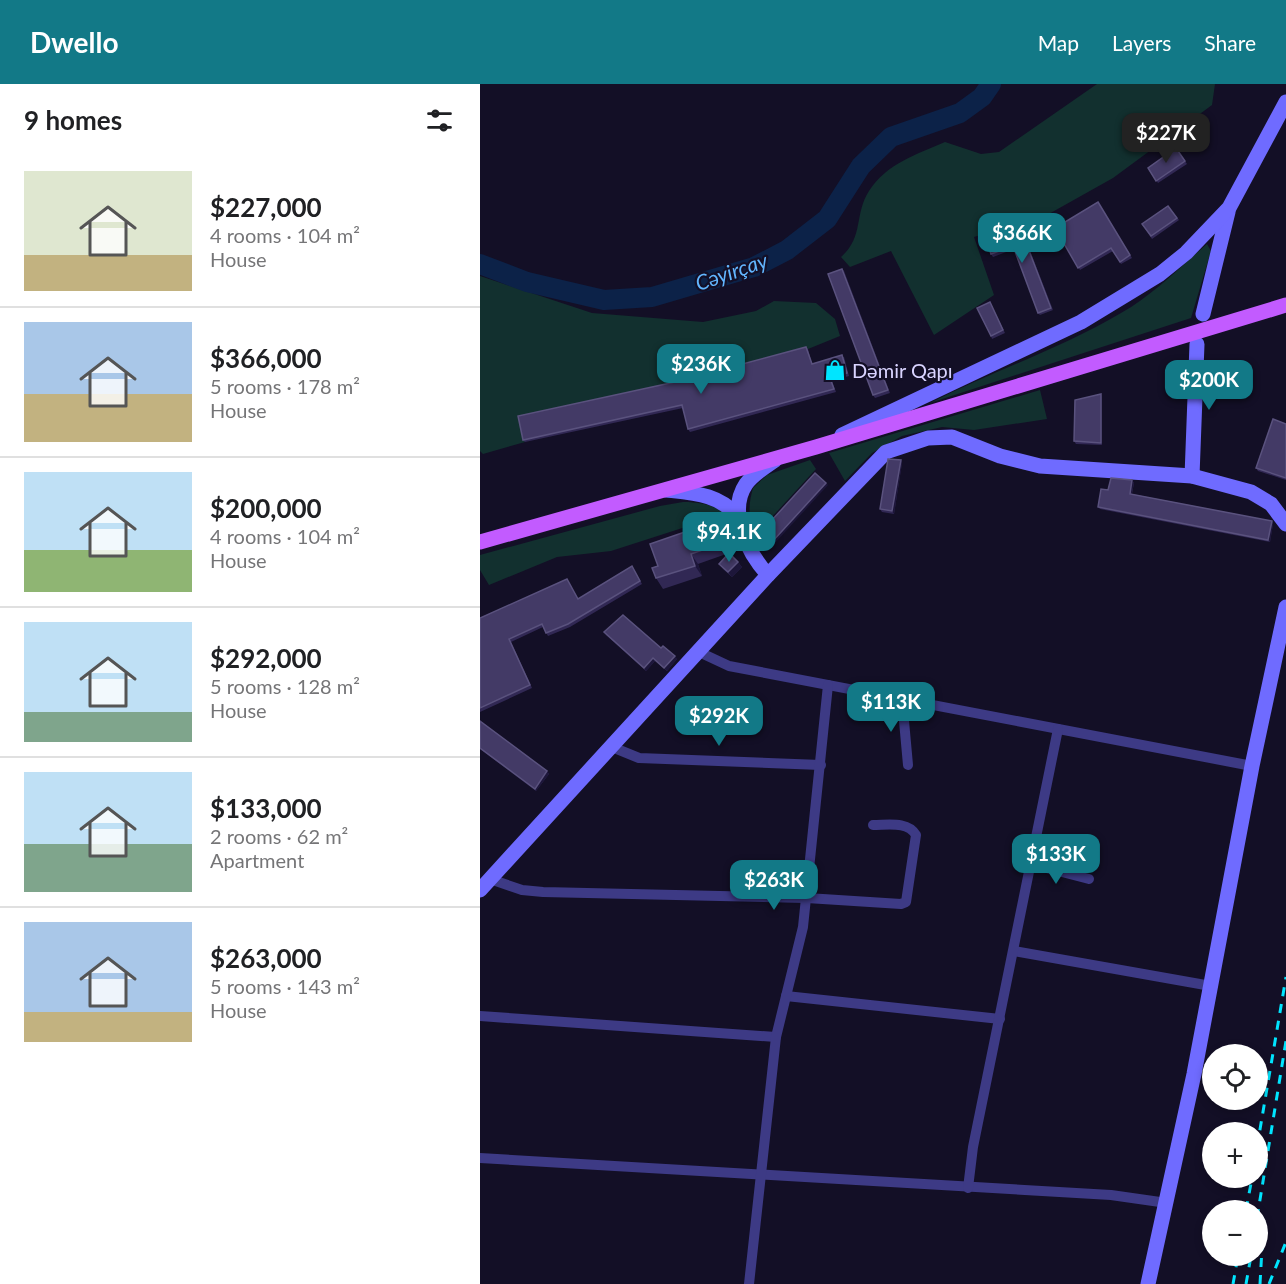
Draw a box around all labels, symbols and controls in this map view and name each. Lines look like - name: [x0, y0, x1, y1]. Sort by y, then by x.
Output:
- text: Dwello: [30, 25, 118, 59]
- text: Map: [1038, 30, 1079, 55]
- text: Layers: [1112, 30, 1171, 55]
- text: Share: [1204, 30, 1256, 55]
- text: 9 homes: [24, 104, 122, 136]
- icon: filters: [423, 104, 456, 137]
- pin: $227K: [1124, 113, 1208, 164]
- text: $227K: [1136, 120, 1196, 144]
- text: $227,000: [210, 191, 322, 223]
- icon: home: [72, 195, 144, 267]
- pin: $366K: [980, 213, 1064, 264]
- text: $366K: [992, 220, 1052, 244]
- text: 4 rooms · 104 m²: [210, 223, 360, 247]
- text: House: [210, 247, 267, 271]
- water label: Cəyirçay: [692, 247, 771, 295]
- text: $366,000: [210, 342, 322, 374]
- pin: $236K: [659, 344, 743, 395]
- icon: home: [72, 346, 144, 418]
- text: $236K: [671, 351, 731, 375]
- shop icon: Dəmir Qapı: [823, 358, 847, 382]
- place label: Dəmir Qapı: [852, 358, 953, 382]
- pin: $200K: [1167, 360, 1251, 411]
- text: $200K: [1179, 367, 1239, 391]
- text: 5 rooms · 178 m²: [210, 374, 360, 398]
- text: House: [210, 398, 267, 422]
- text: $200,000: [210, 492, 322, 524]
- icon: home: [72, 496, 144, 568]
- pin: $94.1K: [680, 512, 778, 563]
- text: $94.1K: [697, 519, 761, 543]
- text: 4 rooms · 104 m²: [210, 524, 360, 548]
- text: House: [210, 548, 267, 572]
- text: $292,000: [210, 642, 322, 674]
- icon: home: [72, 646, 144, 718]
- text: 5 rooms · 128 m²: [210, 674, 360, 698]
- pin: $113K: [849, 682, 933, 733]
- text: $113K: [861, 689, 921, 713]
- pin: $292K: [677, 696, 761, 747]
- text: House: [210, 698, 267, 722]
- text: $292K: [689, 703, 749, 727]
- text: $133,000: [210, 792, 322, 824]
- icon: home: [72, 796, 144, 868]
- text: 2 rooms · 62 m²: [210, 824, 348, 848]
- pin: $133K: [1014, 834, 1098, 885]
- text: $133K: [1026, 841, 1086, 865]
- text: Apartment: [210, 848, 304, 872]
- pin: $263K: [732, 860, 816, 911]
- text: $263K: [744, 867, 804, 891]
- text: $263,000: [210, 942, 322, 974]
- icon: home: [72, 946, 144, 1018]
- text: 5 rooms · 143 m²: [210, 974, 360, 998]
- text: House: [210, 998, 267, 1022]
- map controls: [1202, 1044, 1268, 1266]
- button: locate: [1202, 1044, 1268, 1110]
- button: +: [1202, 1122, 1268, 1188]
- button: −: [1202, 1200, 1268, 1266]

